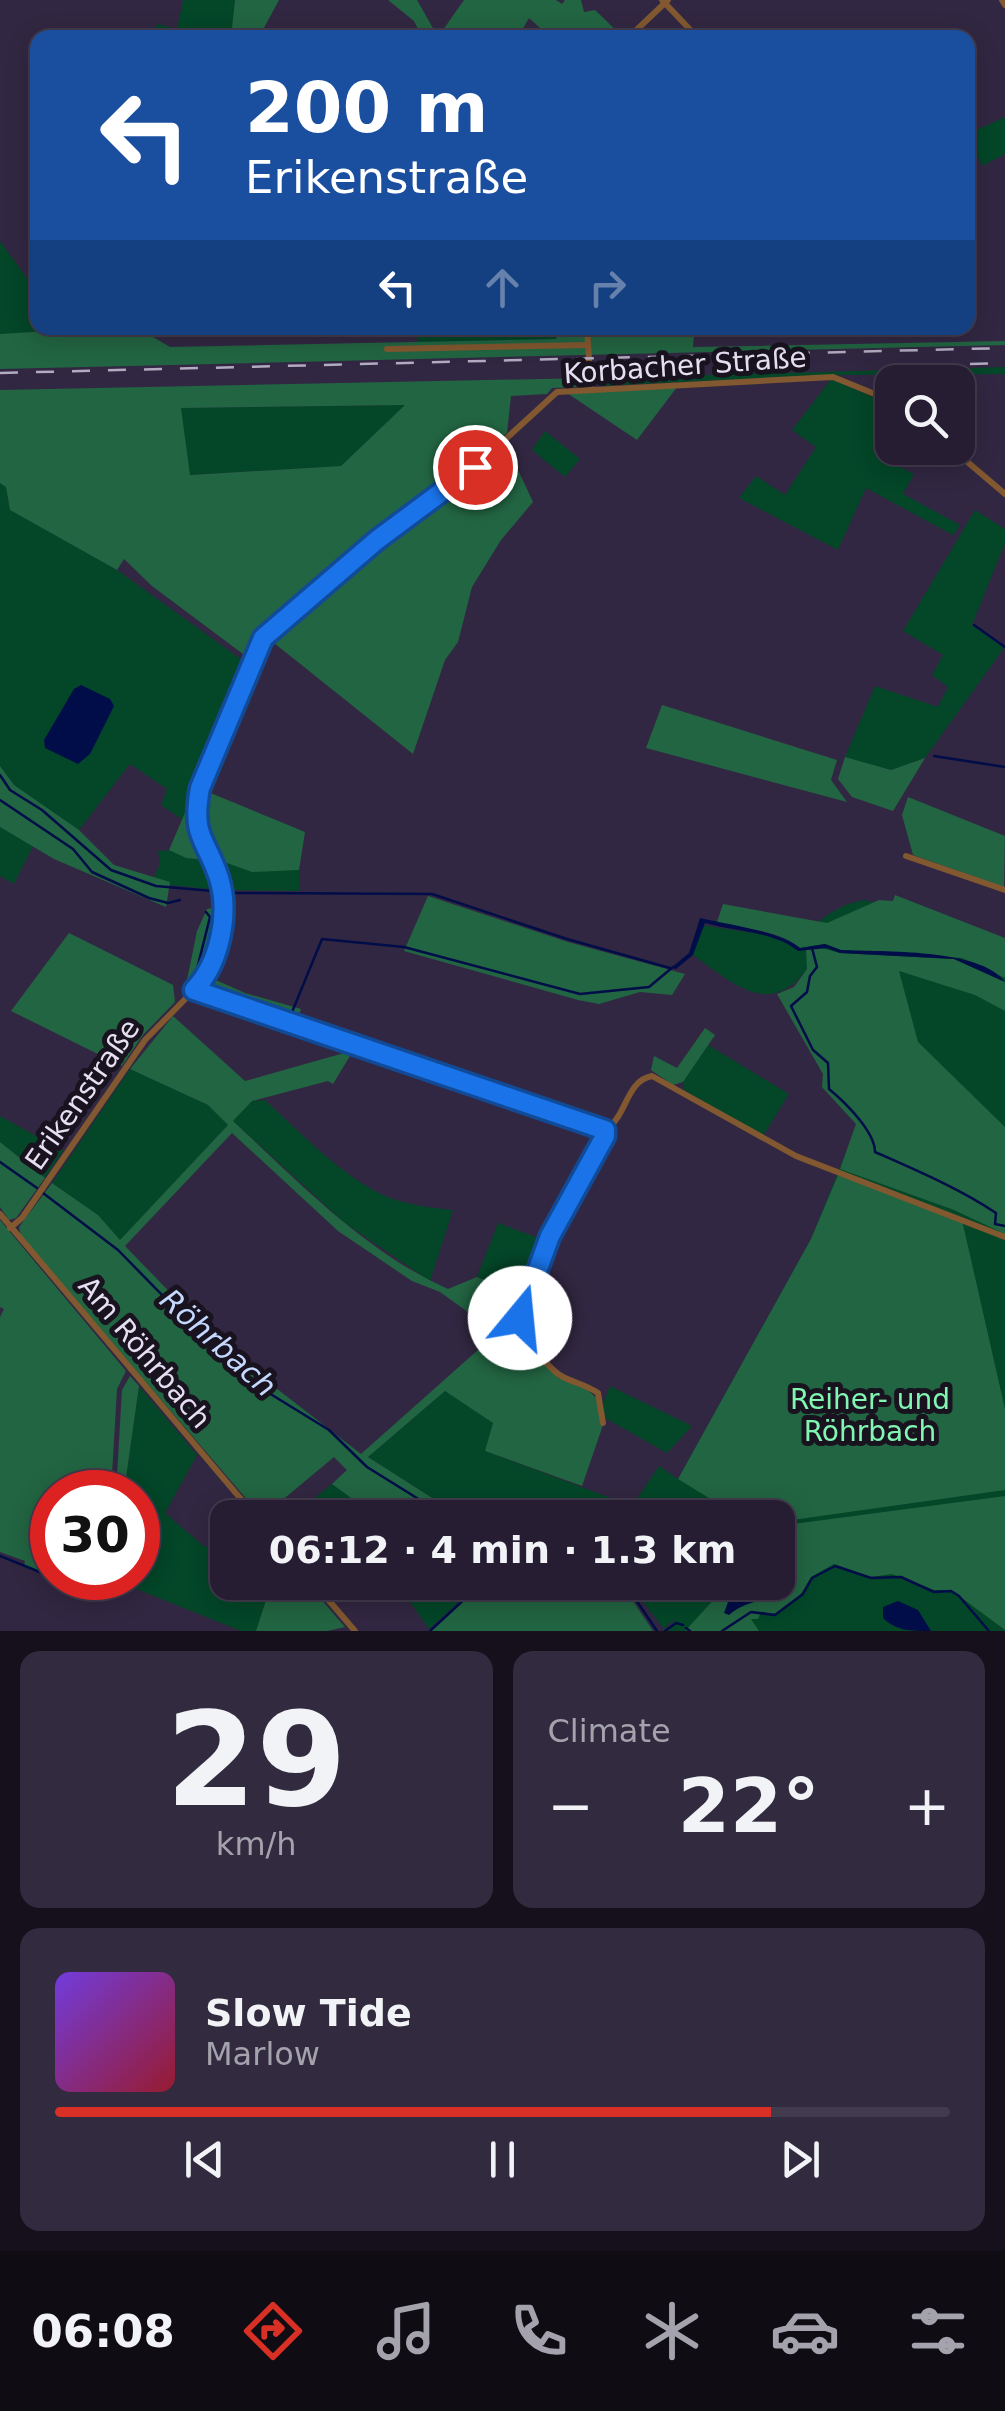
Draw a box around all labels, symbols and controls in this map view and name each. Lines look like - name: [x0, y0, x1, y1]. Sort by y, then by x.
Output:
- text: 200 m: [245, 67, 488, 149]
- icon: left: [80, 70, 210, 200]
- text: Erikenstraße: [245, 151, 528, 204]
- icon: left: [370, 260, 425, 315]
- icon: ahead: [475, 260, 530, 315]
- icon: right: [580, 260, 635, 315]
- street label: Korbacher Straße: [562, 341, 808, 390]
- map controls: [875, 365, 975, 465]
- button: search: [875, 365, 975, 465]
- pin: [433, 425, 518, 510]
- icon: arrive: [448, 440, 503, 495]
- street label: Erikenstraße: [18, 1013, 146, 1176]
- position arrow: [468, 1266, 572, 1370]
- street label: Am Röhrbach: [72, 1270, 218, 1435]
- water label: Röhrbach: [153, 1282, 283, 1404]
- park label: Reiher- und Röhrbach: [790, 1383, 950, 1448]
- speed limit sign: 30: [30, 1470, 160, 1600]
- text: 06:12 · 4 min · 1.3 km: [269, 1528, 736, 1572]
- text: 29: [166, 1684, 347, 1836]
- text: Climate: [548, 1712, 671, 1750]
- text: 22°: [678, 1762, 820, 1850]
- text: −: [548, 1774, 594, 1838]
- text: +: [904, 1774, 950, 1838]
- text: km/h: [216, 1825, 297, 1863]
- text: Slow Tide: [205, 1991, 412, 2035]
- text: Marlow: [205, 2035, 320, 2073]
- icon: previous: [177, 2132, 232, 2187]
- icon: pause: [475, 2132, 530, 2187]
- icon: next: [773, 2132, 828, 2187]
- icon: directions: [238, 2296, 308, 2366]
- icon: music: [371, 2296, 441, 2366]
- icon: phone: [504, 2296, 574, 2366]
- icon: climate: [637, 2296, 707, 2366]
- icon: car: [770, 2296, 840, 2366]
- icon: filters: [903, 2296, 973, 2366]
- text: 06:08: [32, 2305, 175, 2358]

